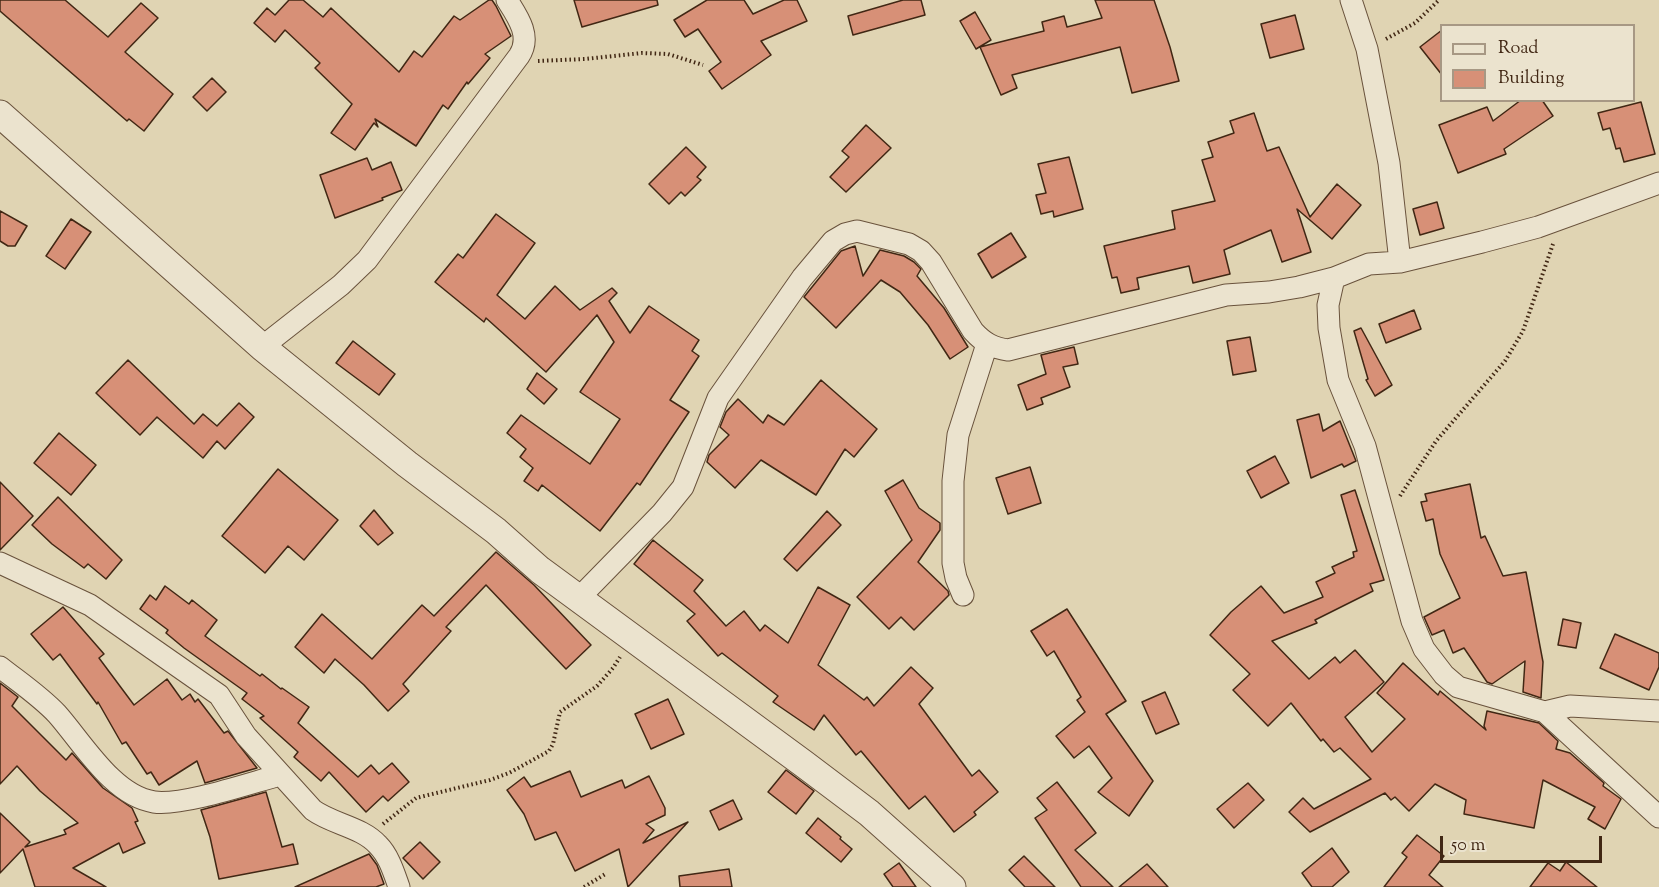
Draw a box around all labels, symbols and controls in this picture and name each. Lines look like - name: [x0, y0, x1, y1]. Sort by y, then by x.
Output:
- legend: [1440, 24, 1635, 102]
- text: Road: [1498, 36, 1538, 62]
- text: Building: [1498, 66, 1564, 92]
- scale bar: [1443, 824, 1605, 862]
- text: 50 m: [1451, 833, 1485, 859]

